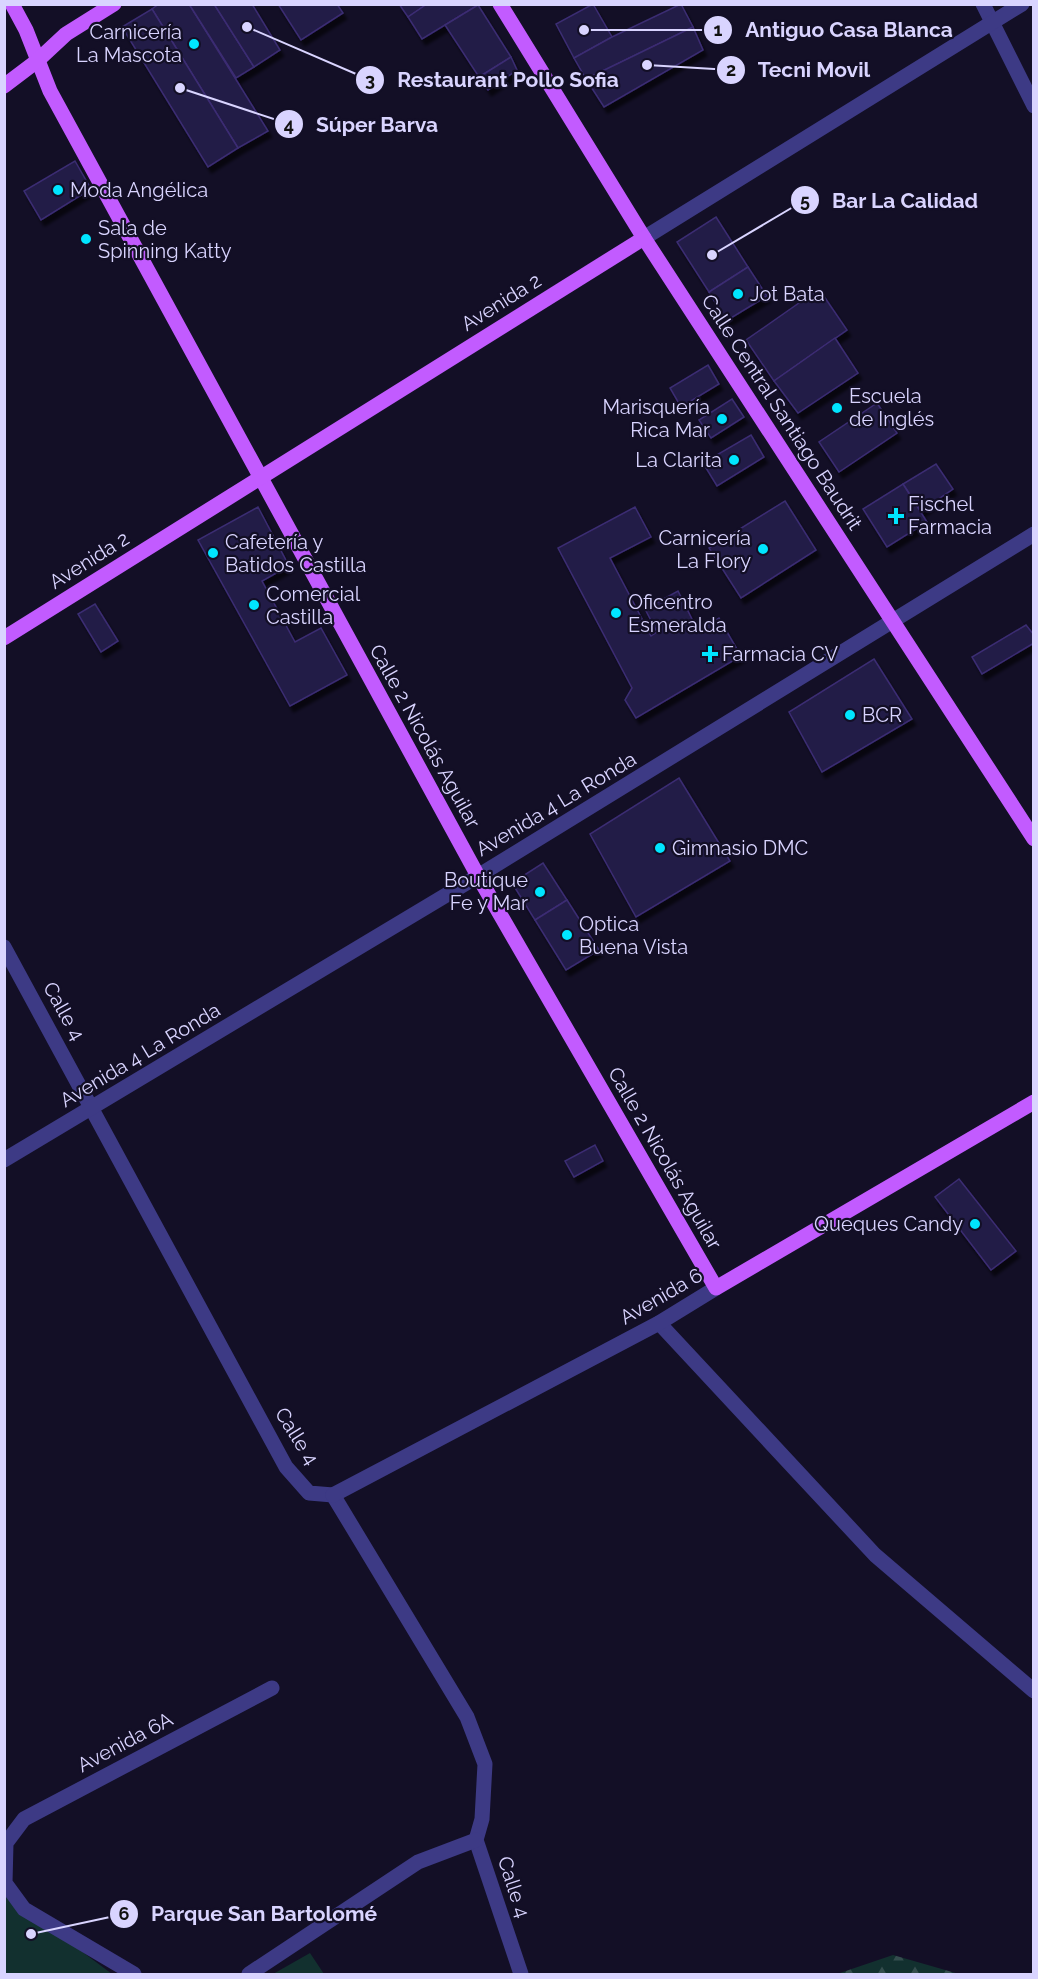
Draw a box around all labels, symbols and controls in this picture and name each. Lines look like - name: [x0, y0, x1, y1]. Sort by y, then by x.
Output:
- callout: Antiguo Casa Blanca: [703, 10, 965, 49]
- text: Antiguo Casa Blanca: [745, 17, 953, 42]
- text: 1: [714, 19, 723, 40]
- place label: Carnicería La Mascota: [76, 20, 182, 67]
- marker: Carnicería La Mascota: [187, 37, 201, 51]
- callout: Tecni Movil: [716, 50, 882, 89]
- text: Tecni Movil: [758, 57, 870, 82]
- text: 2: [726, 59, 736, 80]
- callout: Restaurant Pollo Sofia: [355, 60, 630, 99]
- text: Restaurant Pollo Sofia: [397, 67, 619, 92]
- text: 3: [365, 69, 375, 90]
- callout: Súper Barva: [274, 105, 451, 144]
- text: Súper Barva: [316, 112, 438, 137]
- text: 4: [284, 114, 294, 135]
- place label: Moda Angélica: [70, 178, 208, 202]
- callout: Bar La Calidad: [790, 181, 990, 220]
- marker: Moda Angélica: [51, 183, 65, 197]
- text: Bar La Calidad: [832, 188, 978, 213]
- text: 5: [800, 190, 810, 211]
- place label: Sala de Spinning Katty: [98, 216, 232, 263]
- marker: Sala de Spinning Katty: [79, 232, 93, 246]
- street label: Avenida 2: [457, 268, 545, 336]
- place label: Jot Bata: [750, 282, 825, 306]
- marker: Jot Bata: [731, 287, 745, 301]
- street label: Calle Central Santiago Baudrit: [697, 290, 867, 535]
- place label: Escuela de Inglés: [849, 384, 934, 431]
- place label: Marisquería Rica Mar: [602, 395, 710, 442]
- marker: Escuela de Inglés: [830, 401, 844, 415]
- marker: Marisquería Rica Mar: [715, 412, 729, 426]
- place label: La Clarita: [635, 448, 722, 472]
- marker: La Clarita: [727, 453, 741, 467]
- place label: Fischel Farmacia: [908, 492, 992, 539]
- marker: Fischel Farmacia: [889, 509, 903, 523]
- street label: Avenida 2: [45, 526, 133, 594]
- place label: Carnicería La Flory: [658, 526, 751, 573]
- place label: Cafetería y Batidos Castilla: [225, 530, 366, 577]
- marker: Carnicería La Flory: [756, 542, 770, 556]
- marker: Cafetería y Batidos Castilla: [206, 546, 220, 560]
- place label: Comercial Castilla: [266, 582, 361, 629]
- place label: Oficentro Esmeralda: [628, 590, 727, 637]
- marker: Comercial Castilla: [247, 598, 261, 612]
- marker: Oficentro Esmeralda: [609, 606, 623, 620]
- street label: Calle 2 Nicolás Aguilar: [365, 640, 485, 832]
- place label: Farmacia CV: [722, 642, 839, 666]
- marker: Farmacia CV: [703, 647, 717, 661]
- place label: BCR: [862, 703, 902, 727]
- marker: BCR: [843, 708, 857, 722]
- street label: Avenida 4 La Ronda: [472, 747, 640, 861]
- place label: Gimnasio DMC: [672, 836, 808, 860]
- marker: Gimnasio DMC: [653, 841, 667, 855]
- place label: Boutique Fe y Mar: [444, 868, 528, 915]
- marker: Boutique Fe y Mar: [533, 885, 547, 899]
- place label: Optica Buena Vista: [579, 912, 688, 959]
- marker: Optica Buena Vista: [560, 928, 574, 942]
- street label: Calle 4: [38, 978, 90, 1045]
- street label: Avenida 4 La Ronda: [56, 998, 224, 1112]
- street label: Calle 2 Nicolás Aguilar: [603, 1063, 727, 1253]
- place label: Queques Candy: [814, 1212, 963, 1236]
- marker: Queques Candy: [968, 1217, 982, 1231]
- street label: Avenida 6: [615, 1263, 707, 1329]
- street label: Calle 4: [270, 1403, 324, 1469]
- street label: Avenida 6A: [73, 1707, 177, 1777]
- street label: Calle 4: [493, 1853, 535, 1921]
- callout: Parque San Bartolomé: [109, 1894, 389, 1933]
- text: Parque San Bartolomé: [151, 1901, 377, 1926]
- text: 6: [119, 1903, 130, 1924]

